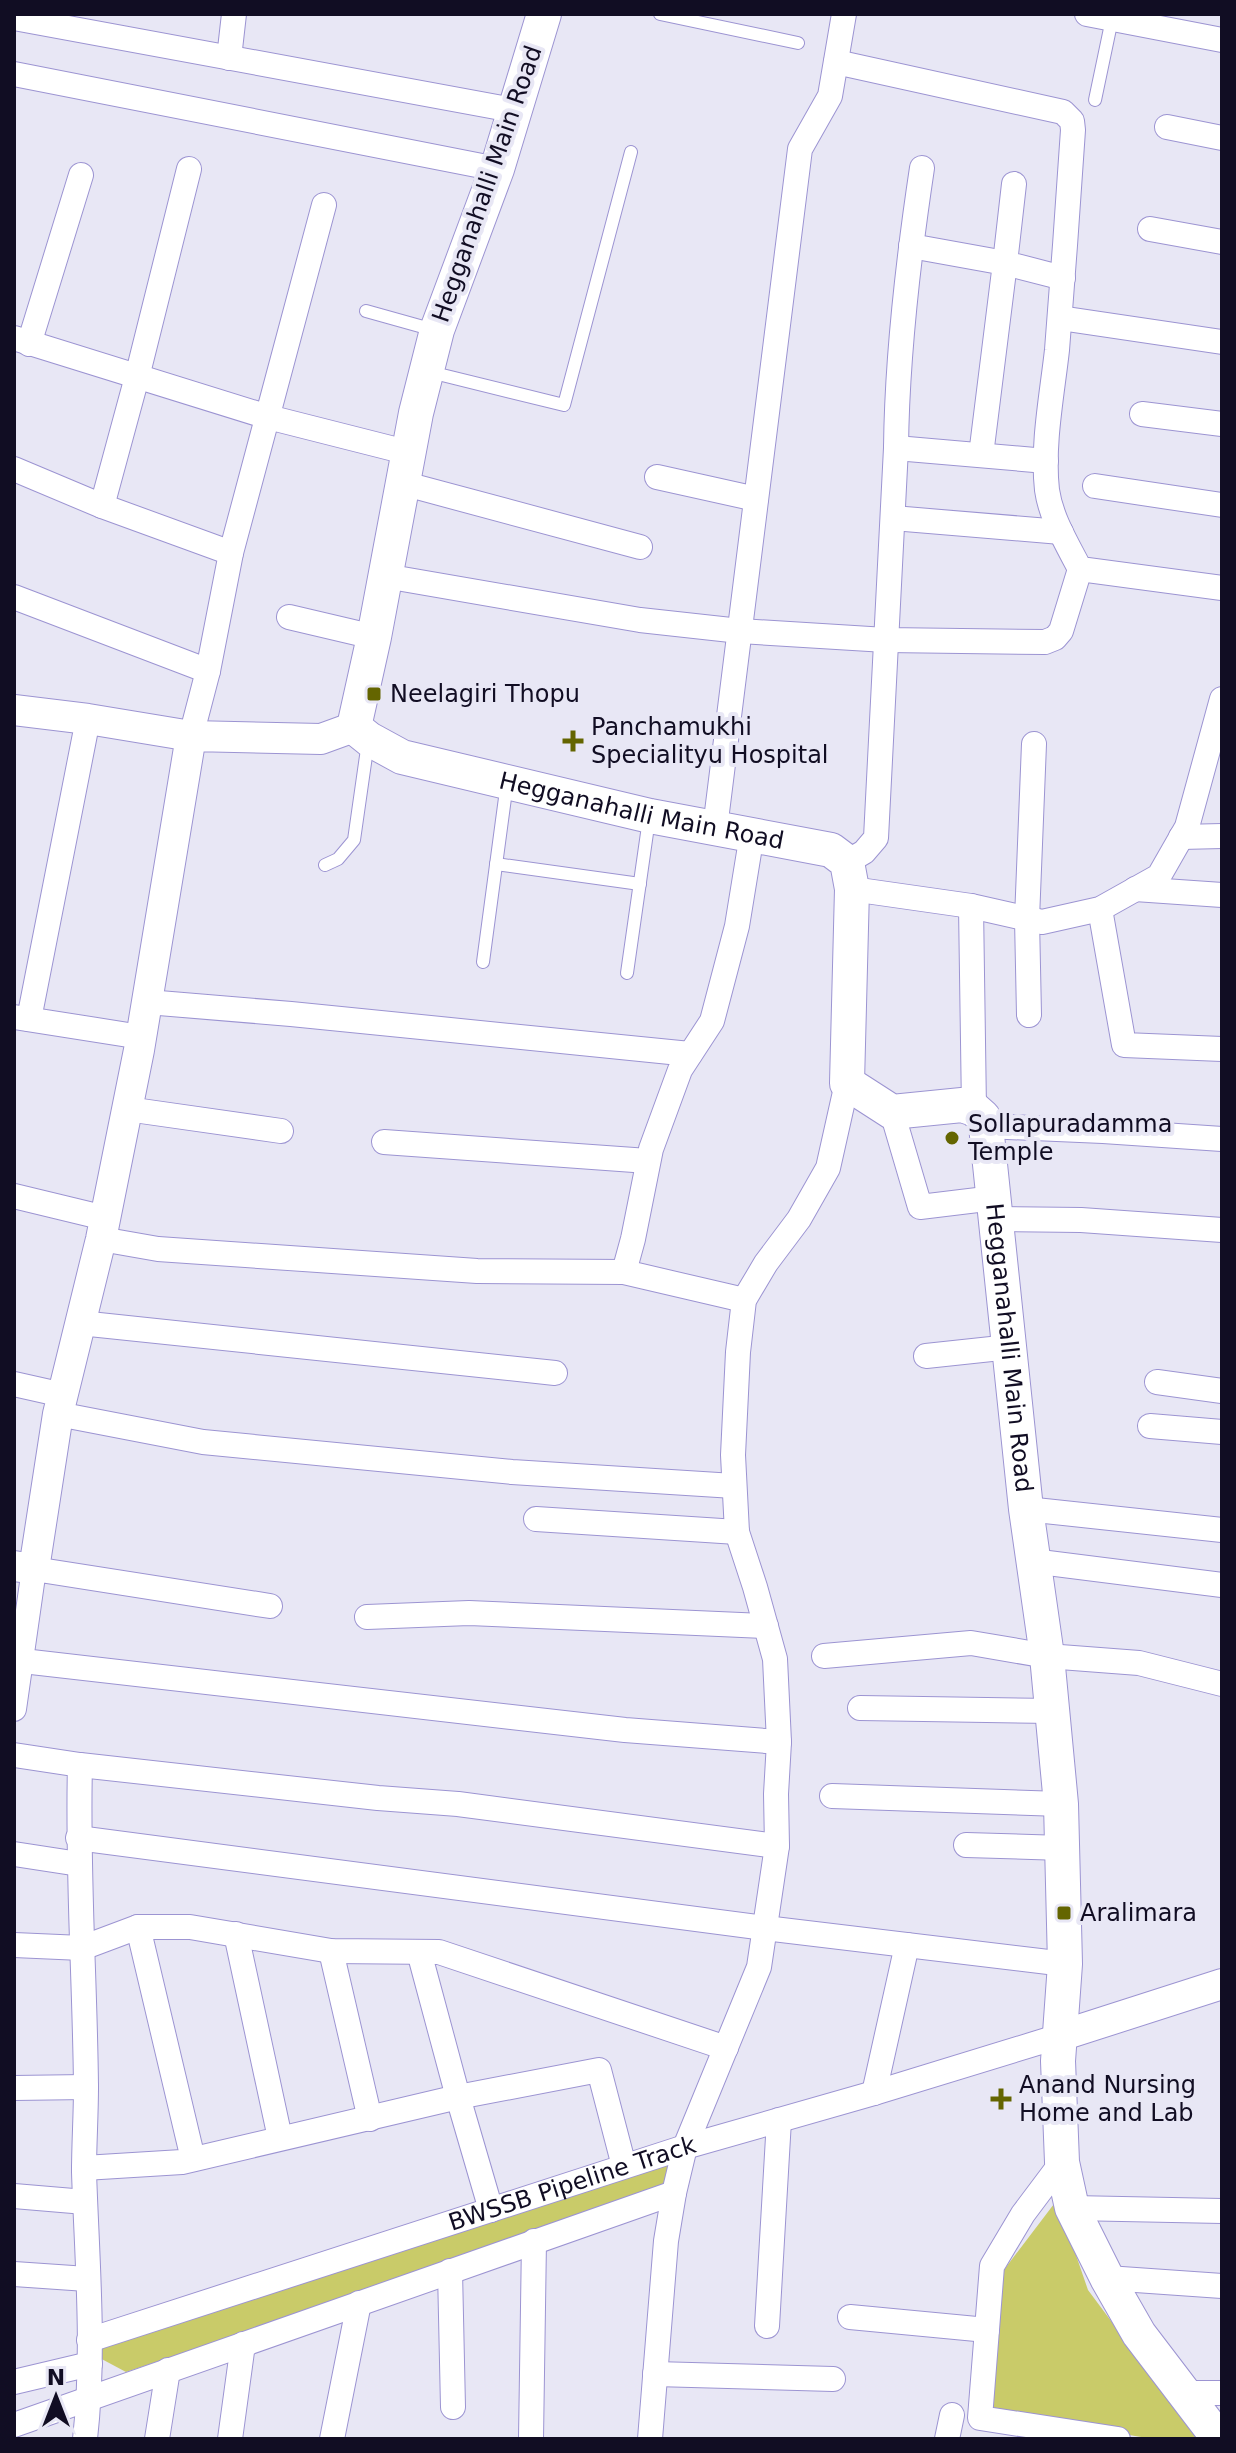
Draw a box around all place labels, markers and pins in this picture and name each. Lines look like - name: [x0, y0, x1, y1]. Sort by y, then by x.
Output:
- place label: Neelagiri Thopu: [390, 680, 580, 708]
- marker: Neelagiri Thopu: [365, 685, 383, 703]
- place label: Panchamukhi Specialityu Hospital: [591, 713, 829, 769]
- marker: Panchamukhi Specialityu Hospital: [562, 730, 584, 752]
- place label: Sollapuradamma Temple: [967, 1110, 1172, 1166]
- marker: Sollapuradamma Temple: [943, 1129, 961, 1147]
- place label: Aralimara: [1080, 1899, 1197, 1927]
- marker: Aralimara: [1055, 1904, 1073, 1922]
- place label: Anand Nursing Home and Lab: [1019, 2071, 1196, 2127]
- marker: Anand Nursing Home and Lab: [990, 2088, 1012, 2110]

